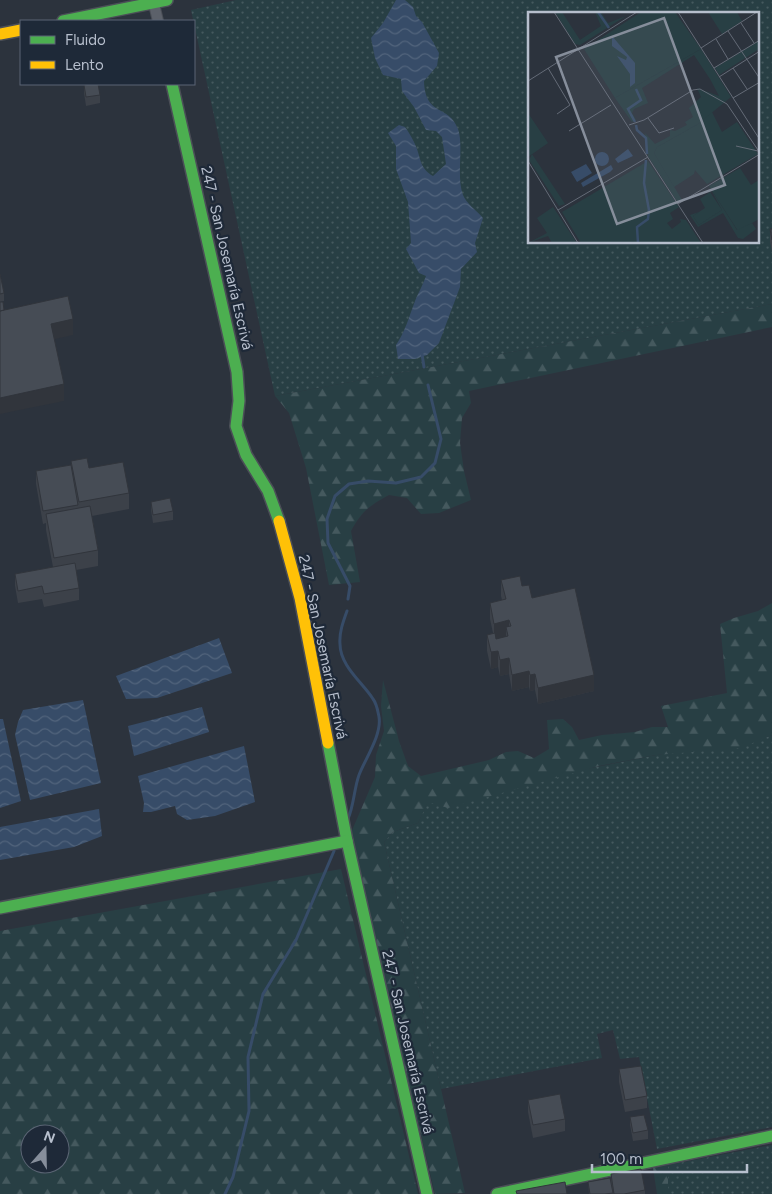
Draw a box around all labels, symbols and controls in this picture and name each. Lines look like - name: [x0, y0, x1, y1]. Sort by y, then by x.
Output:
- inset map: [528, 12, 760, 244]
- legend: [20, 20, 195, 85]
- text: Fluido: [65, 31, 106, 49]
- text: Lento: [65, 56, 104, 74]
- street label: 247 - San Josemaría Escrivá: [197, 164, 257, 352]
- street label: 247 - San Josemaría Escrivá: [295, 553, 351, 741]
- street label: 247 - San Josemaría Escrivá: [378, 948, 438, 1136]
- north arrow: [20, 1124, 70, 1174]
- text: N: [41, 1127, 57, 1147]
- scale bar: [592, 1142, 747, 1174]
- text: 100 m: [600, 1150, 642, 1168]

